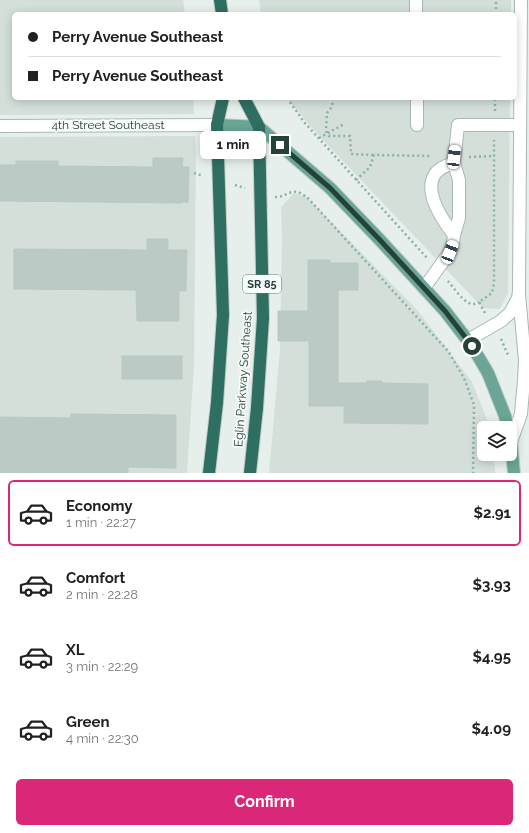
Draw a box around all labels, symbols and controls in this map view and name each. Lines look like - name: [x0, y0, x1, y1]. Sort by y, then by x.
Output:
- text: Perry Avenue Southeast: [52, 28, 223, 46]
- text: Perry Avenue Southeast: [52, 67, 223, 85]
- street label: 4th Street Southeast: [52, 118, 164, 132]
- callout: 1 min: [200, 131, 266, 159]
- route end: [271, 136, 289, 154]
- text: 1 min: [217, 137, 249, 152]
- car: [447, 144, 461, 170]
- car: [440, 239, 460, 265]
- road number: SR 85: [243, 275, 281, 293]
- street label: Eglin Parkway Southeast: [231, 311, 255, 447]
- route start: [463, 337, 481, 355]
- map controls: [477, 421, 517, 461]
- button: layers: [477, 421, 517, 461]
- icon: car: [18, 495, 54, 531]
- text: Economy: [66, 497, 133, 515]
- text: $2.91: [473, 504, 511, 522]
- text: 1 min · 22:27: [66, 515, 136, 530]
- icon: car: [18, 567, 54, 603]
- text: Comfort: [66, 569, 125, 587]
- text: $3.93: [473, 576, 511, 594]
- text: 2 min · 22:28: [66, 587, 138, 602]
- icon: car: [18, 639, 54, 675]
- text: XL: [66, 641, 84, 659]
- text: $4.95: [472, 648, 511, 666]
- text: 3 min · 22:29: [66, 659, 138, 674]
- icon: car: [18, 711, 54, 747]
- text: Green: [66, 713, 110, 731]
- text: $4.09: [472, 720, 511, 738]
- text: 4 min · 22:30: [66, 731, 139, 746]
- button: Confirm: [16, 779, 513, 825]

